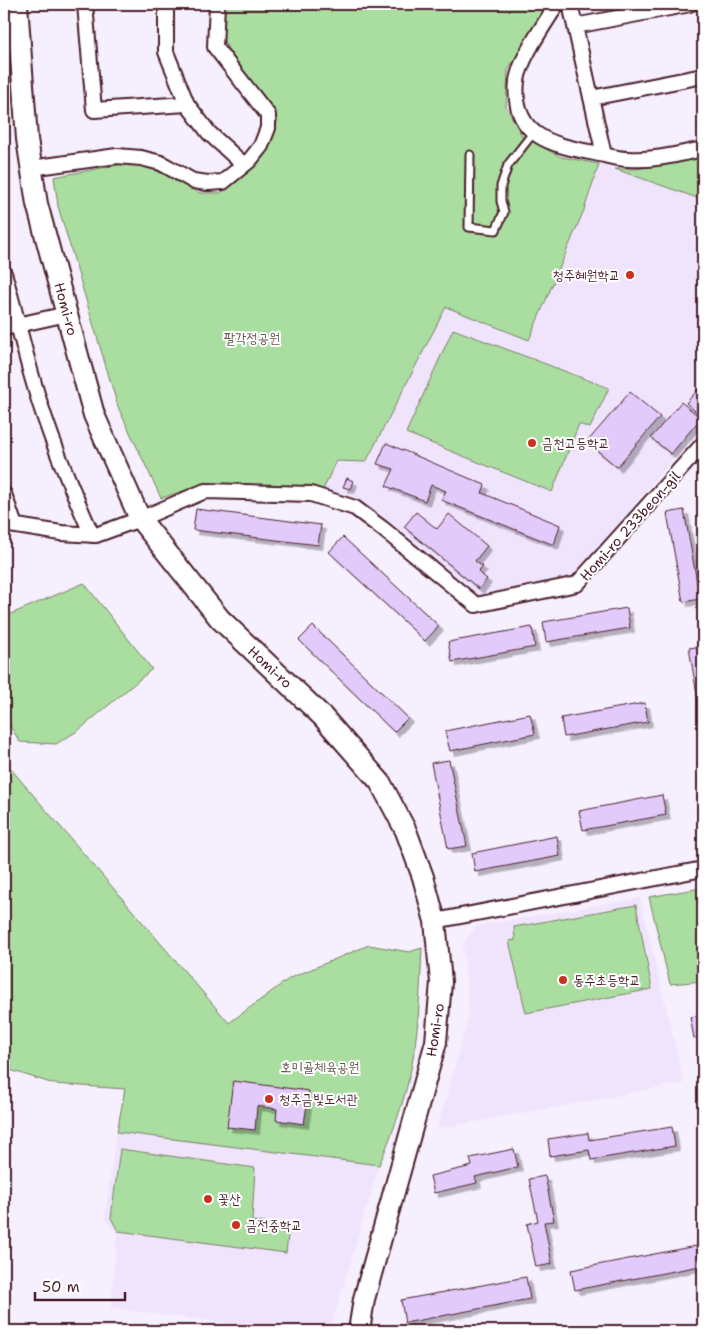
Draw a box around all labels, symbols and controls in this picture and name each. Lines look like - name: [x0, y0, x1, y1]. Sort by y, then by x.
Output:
- place label: 청주혜원학교: [552, 266, 620, 284]
- marker: 청주혜원학교: [624, 269, 636, 281]
- street label: Homi-ro: [50, 280, 82, 338]
- park label: 팔각정공원: [224, 329, 280, 347]
- place label: 금천고등학교: [542, 434, 610, 452]
- marker: 금천고등학교: [526, 437, 538, 449]
- street label: Homi-ro 233beon-gil: [576, 467, 685, 585]
- street label: Homi-ro: [244, 642, 296, 692]
- place label: 동주초등학교: [573, 971, 641, 989]
- marker: 동주초등학교: [557, 974, 569, 986]
- street label: Homi-ro: [422, 1002, 448, 1058]
- park label: 호미골체육공원: [281, 1058, 359, 1076]
- place label: 청주금빛도서관: [279, 1090, 358, 1108]
- marker: 청주금빛도서관: [263, 1093, 275, 1105]
- place label: 꽃산: [218, 1190, 241, 1208]
- marker: 꽃산: [202, 1193, 214, 1205]
- place label: 금전중학교: [246, 1216, 302, 1234]
- marker: 금전중학교: [230, 1219, 242, 1231]
- scale bar: [35, 1270, 125, 1302]
- text: 50 m: [42, 1277, 80, 1297]

